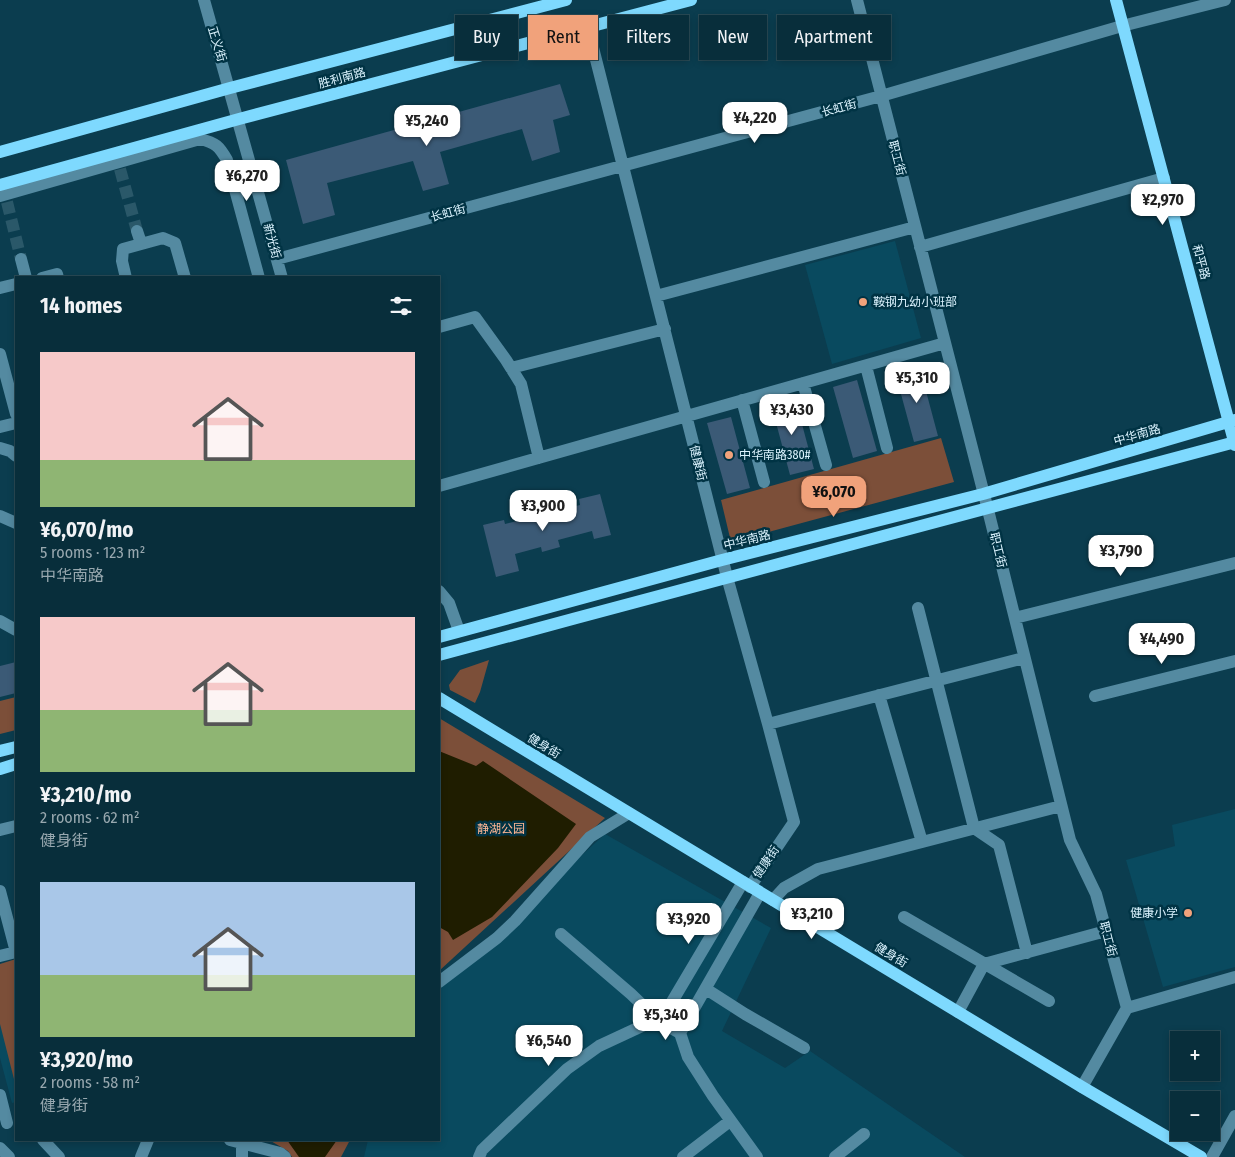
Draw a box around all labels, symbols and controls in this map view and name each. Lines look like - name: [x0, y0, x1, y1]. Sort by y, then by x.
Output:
- chip: Buy: [455, 15, 518, 60]
- chip: Rent: [528, 15, 598, 60]
- chip: Filters: [608, 15, 689, 60]
- chip: New: [699, 15, 767, 60]
- chip: Apartment: [777, 15, 891, 60]
- street label: 正义街: [205, 25, 229, 63]
- street label: 胜利南路: [317, 65, 367, 91]
- street label: 长虹街: [820, 97, 858, 119]
- pin: ¥4,220: [714, 102, 796, 144]
- pin: ¥5,240: [386, 104, 468, 147]
- text: ¥4,220: [733, 108, 777, 127]
- text: ¥5,240: [405, 111, 449, 130]
- street label: 职工街: [886, 139, 908, 177]
- pin: ¥6,270: [206, 160, 288, 202]
- text: ¥6,270: [226, 166, 268, 185]
- pin: ¥2,970: [1122, 184, 1204, 226]
- text: ¥2,970: [1142, 190, 1184, 209]
- street label: 长虹街: [429, 202, 467, 224]
- street label: 新光街: [261, 222, 283, 260]
- street label: 和平路: [1190, 243, 1212, 281]
- icon: filters: [387, 292, 415, 320]
- text: 14 homes: [40, 293, 122, 319]
- place label: 鞍钢九幼小班部: [873, 295, 957, 309]
- marker: 鞍钢九幼小班部: [857, 296, 869, 308]
- pin: ¥5,310: [876, 362, 958, 404]
- text: ¥5,310: [896, 368, 938, 387]
- icon: home: [183, 384, 273, 474]
- pin: ¥3,430: [751, 394, 833, 436]
- text: ¥3,430: [770, 400, 814, 419]
- street label: 中华南路: [1112, 422, 1162, 448]
- street label: 健康街: [687, 444, 709, 482]
- place label: 中华南路380#: [739, 448, 811, 462]
- marker: 中华南路380#: [723, 449, 735, 461]
- pin: ¥6,070: [793, 476, 875, 518]
- text: ¥6,070: [812, 482, 856, 501]
- pin: ¥3,900: [502, 490, 584, 532]
- text: ¥3,900: [521, 496, 565, 515]
- text: ¥6,070/mo: [40, 517, 133, 543]
- street label: 中华南路: [722, 527, 772, 553]
- street label: 职工街: [987, 531, 1009, 569]
- pin: ¥3,790: [1080, 534, 1162, 577]
- text: ¥3,790: [1100, 541, 1143, 560]
- text: 5 rooms · 123 m²: [40, 543, 145, 562]
- text: 中华南路: [40, 566, 104, 585]
- pin: ¥4,490: [1121, 622, 1203, 665]
- text: ¥4,490: [1140, 629, 1184, 648]
- icon: home: [183, 649, 273, 739]
- street label: 健身街: [525, 731, 563, 761]
- text: ¥3,210/mo: [40, 782, 131, 808]
- text: 2 rooms · 62 m²: [40, 808, 139, 827]
- park label: 静湖公园: [477, 822, 525, 836]
- text: 健身街: [40, 831, 88, 850]
- street label: 健康街: [750, 843, 782, 881]
- pin: ¥3,210: [771, 898, 853, 940]
- pin: ¥3,920: [648, 902, 730, 945]
- text: ¥3,210: [791, 904, 833, 923]
- place label: 健康小学: [1130, 906, 1178, 920]
- marker: 健康小学: [1182, 907, 1194, 919]
- text: ¥3,920: [667, 909, 711, 928]
- icon: home: [183, 914, 273, 1004]
- street label: 职工街: [1097, 920, 1119, 958]
- street label: 健身街: [872, 940, 910, 970]
- pin: ¥5,340: [625, 998, 707, 1041]
- text: ¥5,340: [644, 1005, 688, 1024]
- pin: ¥6,540: [508, 1024, 590, 1067]
- text: ¥6,540: [527, 1031, 571, 1050]
- map controls: [1170, 1031, 1220, 1141]
- button: +: [1170, 1031, 1220, 1081]
- text: ¥3,920/mo: [40, 1047, 133, 1073]
- text: 2 rooms · 58 m²: [40, 1073, 140, 1092]
- button: −: [1170, 1091, 1220, 1141]
- text: 健身街: [40, 1096, 88, 1115]

